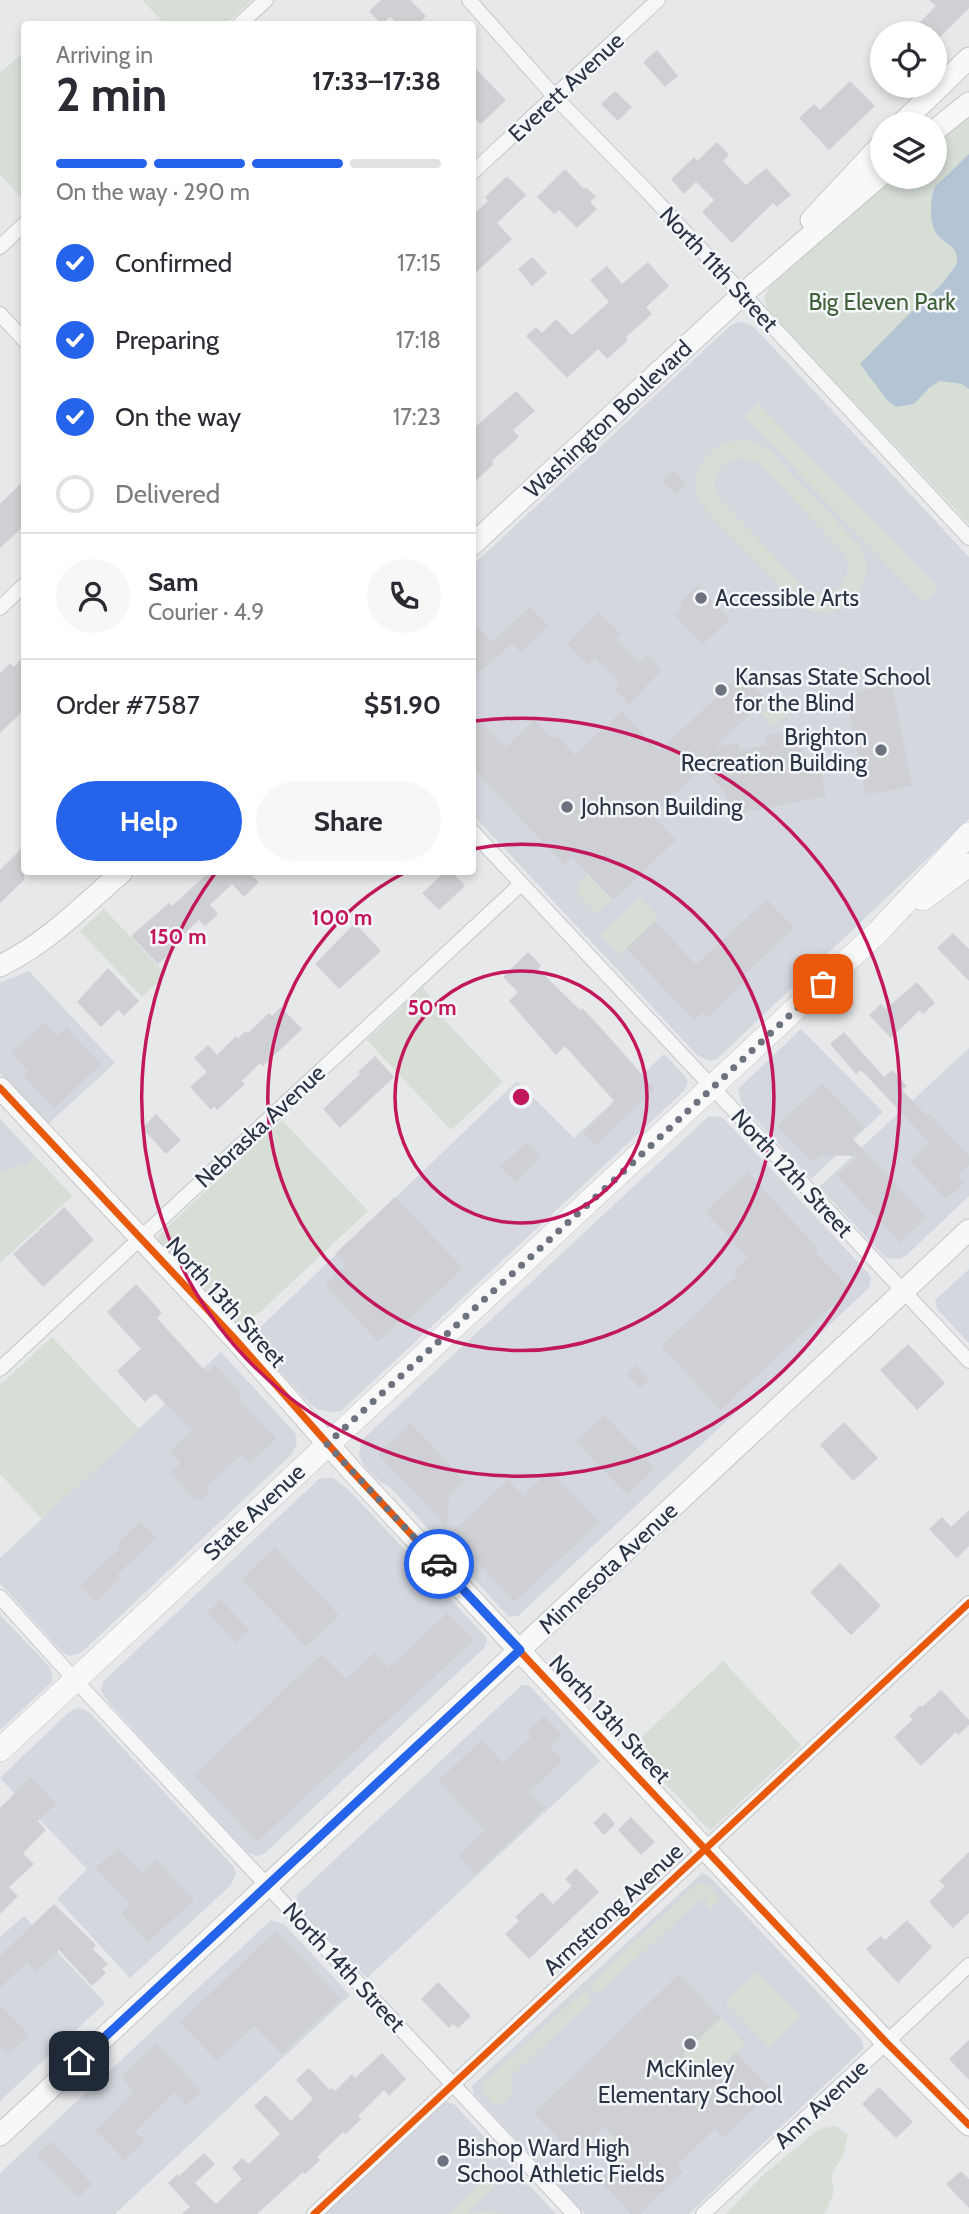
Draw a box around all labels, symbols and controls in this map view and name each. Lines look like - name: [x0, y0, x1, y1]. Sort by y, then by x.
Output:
- map controls: [870, 21, 947, 189]
- button: locate: [870, 21, 947, 98]
- street label: Everett Avenue: [502, 26, 630, 148]
- text: Arriving in: [56, 41, 153, 69]
- text: 17:33–17:38: [312, 65, 441, 97]
- text: 2 min: [56, 67, 167, 123]
- button: layers: [870, 112, 947, 189]
- text: On the way · 290 m: [56, 178, 250, 206]
- street label: North 11th Street: [654, 201, 784, 337]
- icon: check: [56, 244, 94, 282]
- text: Confirmed: [115, 247, 232, 279]
- text: 17:15: [397, 249, 441, 277]
- park label: Big Eleven Park: [808, 288, 956, 316]
- icon: check: [56, 321, 94, 359]
- text: Preparing: [115, 324, 219, 356]
- text: 17:18: [396, 326, 441, 354]
- street label: Washington Boulevard: [518, 334, 698, 504]
- icon: check: [56, 398, 94, 436]
- text: On the way: [115, 401, 241, 433]
- text: 17:23: [393, 403, 441, 431]
- text: Delivered: [115, 478, 220, 510]
- button: person: [56, 559, 130, 633]
- button: phone: [367, 559, 441, 633]
- text: Sam: [148, 566, 199, 598]
- place label: Accessible Arts: [715, 584, 859, 612]
- marker: Accessible Arts: [693, 590, 709, 606]
- text: Courier · 4.9: [148, 598, 264, 626]
- place label: Kansas State School for the Blind: [735, 663, 931, 717]
- marker: Kansas State School for the Blind: [713, 682, 729, 698]
- text: Order #7587: [56, 689, 200, 721]
- text: $51.90: [364, 689, 441, 721]
- place label: Brighton Recreation Building: [681, 723, 868, 777]
- marker: Brighton Recreation Building: [873, 742, 889, 758]
- button: Help: [56, 781, 242, 861]
- button: Share: [256, 781, 441, 861]
- place label: Johnson Building: [580, 793, 743, 821]
- marker: Johnson Building: [559, 799, 575, 815]
- text: 100 m: [312, 905, 372, 930]
- text: 150 m: [150, 924, 206, 949]
- pin: [793, 954, 853, 1014]
- icon: bag: [804, 965, 842, 1003]
- text: 50 m: [407, 995, 457, 1020]
- street label: Nebraska Avenue: [189, 1059, 331, 1193]
- centre of rings: [509, 1085, 533, 1109]
- street label: North 12th Street: [725, 1103, 859, 1243]
- street label: North 13th Street: [160, 1231, 292, 1373]
- street label: State Avenue: [197, 1458, 311, 1566]
- street label: Minnesota Avenue: [533, 1496, 683, 1640]
- courier: [404, 1529, 474, 1599]
- icon: car: [420, 1545, 458, 1583]
- street label: North 13th Street: [543, 1649, 677, 1789]
- street label: Armstrong Avenue: [537, 1837, 689, 1981]
- street label: North 14th Street: [277, 1897, 411, 2038]
- pin: [49, 2031, 109, 2091]
- marker: McKinley Elementary School: [682, 2036, 698, 2052]
- icon: home: [60, 2042, 98, 2080]
- street label: Ann Avenue: [768, 2053, 874, 2154]
- place label: McKinley Elementary School: [598, 2055, 783, 2109]
- place label: Bishop Ward High School Athletic Fields: [457, 2134, 664, 2188]
- marker: Bishop Ward High School Athletic Fields: [435, 2153, 451, 2169]

